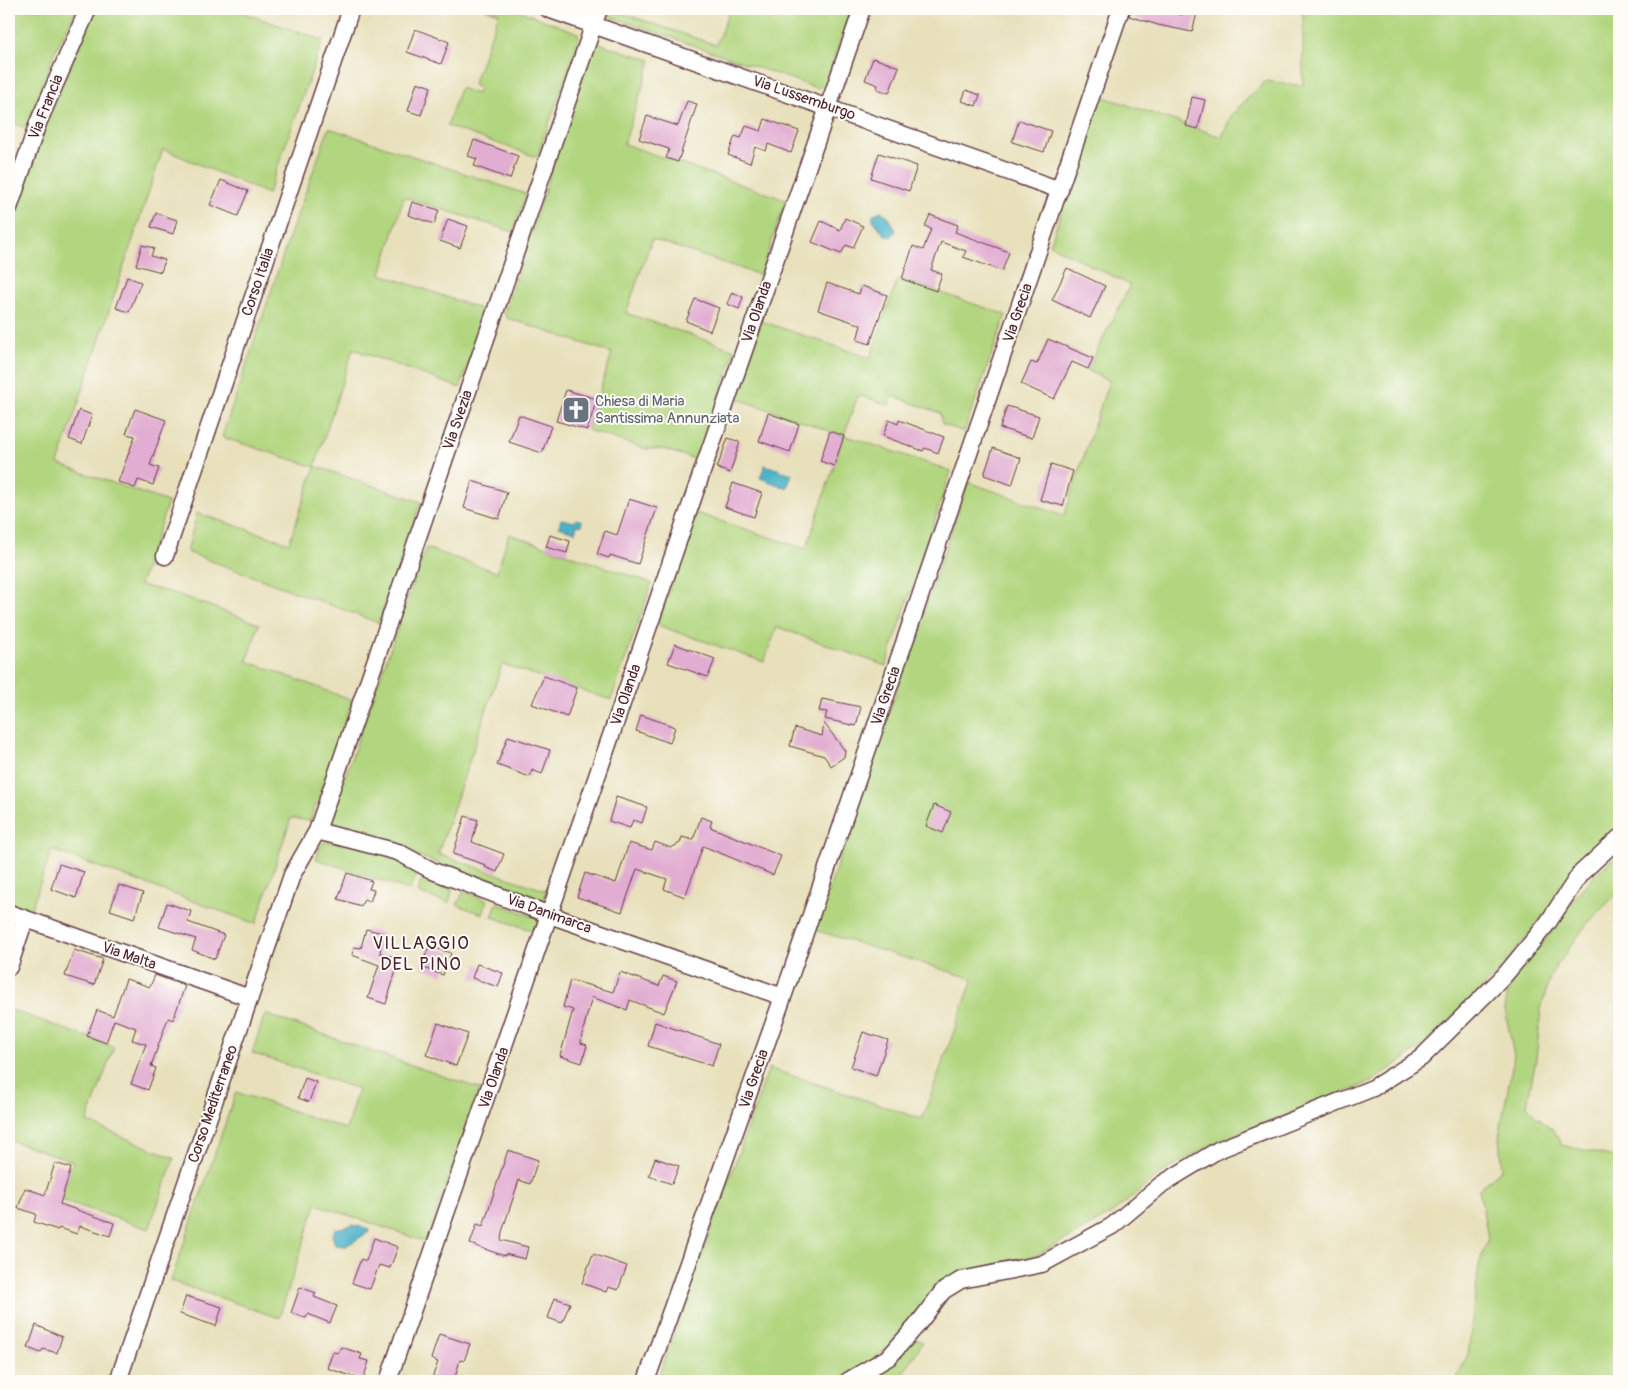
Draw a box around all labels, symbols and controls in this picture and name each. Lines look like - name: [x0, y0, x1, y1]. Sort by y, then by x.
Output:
- street label: Via Lussemburgo: [750, 71, 858, 125]
- street label: Via Francia: [24, 72, 68, 142]
- street label: Corso Italia: [237, 245, 279, 319]
- street label: Via Olanda: [738, 278, 776, 346]
- street label: Via Grecia: [999, 281, 1037, 345]
- street label: Via Svezia: [439, 387, 477, 453]
- place label: Chiesa di Maria Santissima Annunziata: [595, 392, 739, 428]
- church icon: Chiesa di Maria Santissima Annunziata: [561, 395, 591, 425]
- street label: Via Olanda: [607, 661, 645, 729]
- street label: Via Grecia: [867, 664, 905, 728]
- street label: Via Danimarca: [504, 890, 594, 938]
- district label: VILLAGGIO DEL PINO: [372, 932, 470, 976]
- street label: Via Malta: [99, 938, 159, 974]
- street label: Corso Mediterraneo: [184, 1043, 242, 1165]
- street label: Via Olanda: [475, 1044, 513, 1112]
- street label: Via Grecia: [735, 1047, 773, 1111]

